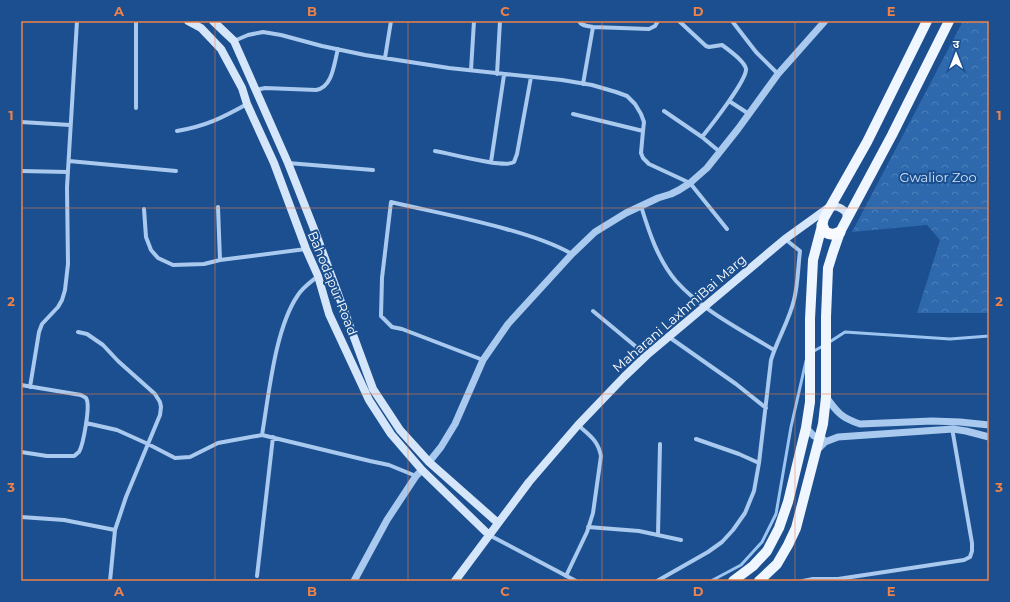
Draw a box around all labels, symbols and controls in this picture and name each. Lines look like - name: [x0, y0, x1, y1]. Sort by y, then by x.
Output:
- text: A: [113, 3, 125, 19]
- text: B: [307, 3, 317, 19]
- text: C: [500, 3, 510, 19]
- text: D: [693, 3, 704, 19]
- text: E: [887, 3, 896, 19]
- north arrow: [936, 34, 976, 74]
- text: उ: [953, 37, 960, 51]
- text: 1: [8, 107, 14, 123]
- text: 1: [996, 107, 1002, 123]
- park label: Gwalior Zoo: [899, 169, 977, 185]
- street label: Bahodapur Road: [305, 229, 361, 337]
- street label: Maharani LaxhmiBai Marg: [609, 251, 749, 375]
- text: 2: [7, 293, 15, 309]
- text: 2: [995, 293, 1003, 309]
- text: 3: [6, 479, 15, 495]
- text: 3: [994, 479, 1003, 495]
- text: A: [113, 583, 125, 599]
- text: B: [307, 583, 317, 599]
- text: C: [500, 583, 510, 599]
- text: D: [693, 583, 704, 599]
- text: E: [887, 583, 896, 599]

